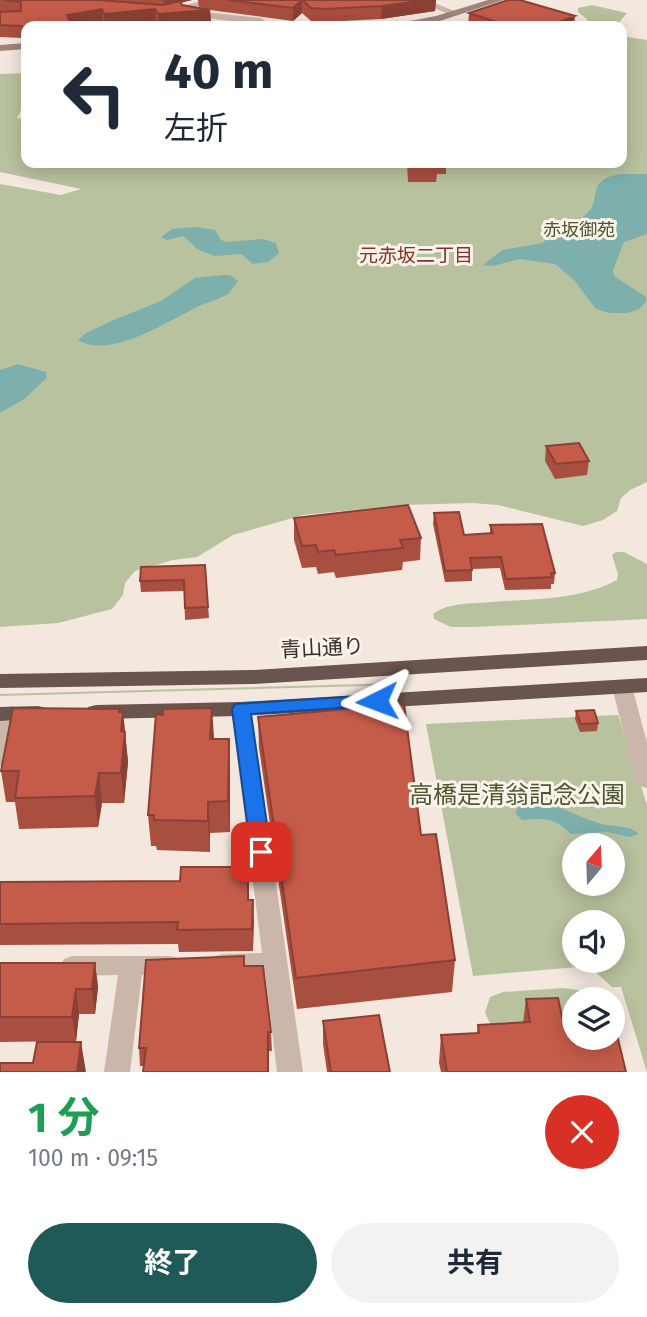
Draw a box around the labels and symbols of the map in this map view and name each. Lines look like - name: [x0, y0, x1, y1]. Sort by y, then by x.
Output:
- park label: 赤坂御苑: [543, 219, 615, 241]
- district label: 元赤坂二丁目: [359, 244, 473, 267]
- street label: 青山通り: [279, 633, 365, 663]
- position arrow: [340, 664, 414, 738]
- park label: 高橋是清翁記念公園: [409, 781, 625, 809]
- pin: [231, 822, 291, 882]
- north arrow: [562, 833, 625, 896]

